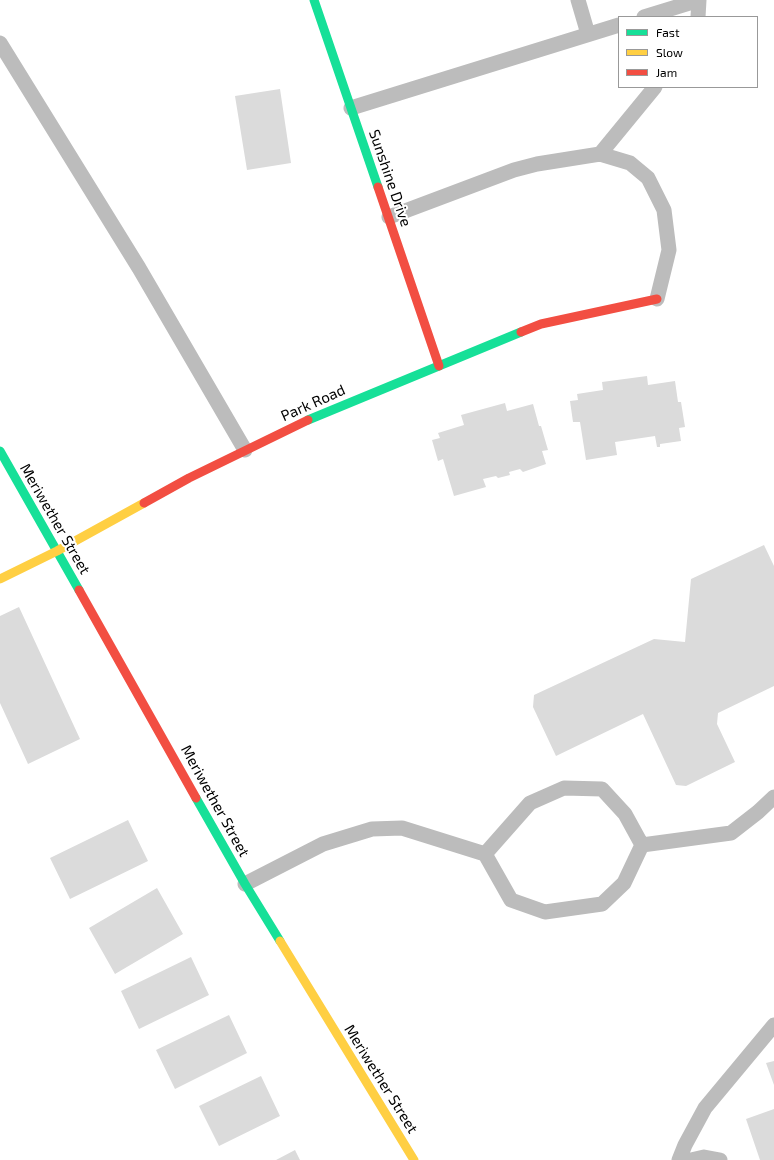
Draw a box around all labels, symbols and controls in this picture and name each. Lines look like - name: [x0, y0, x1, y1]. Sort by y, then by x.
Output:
- legend: [618, 16, 758, 88]
- text: Fast: [656, 25, 679, 39]
- text: Slow: [656, 45, 683, 59]
- text: Jam: [656, 65, 677, 79]
- street label: Sunshine Drive: [365, 127, 415, 229]
- street label: Park Road: [278, 381, 348, 425]
- street label: Meriwether Street: [16, 460, 94, 578]
- street label: Meriwether Street: [177, 742, 253, 860]
- street label: Meriwether Street: [340, 1021, 422, 1137]

